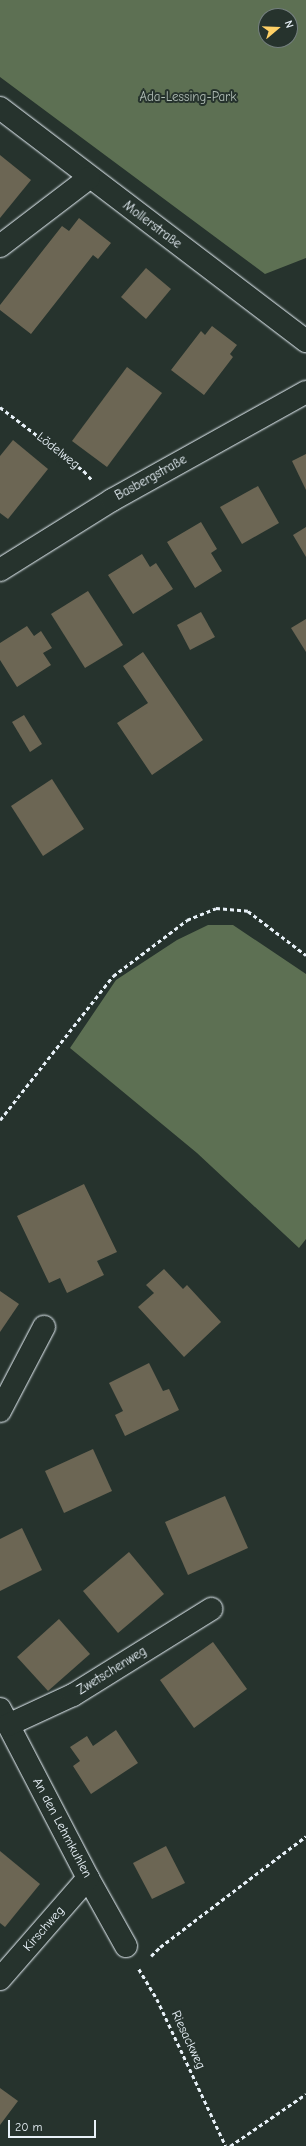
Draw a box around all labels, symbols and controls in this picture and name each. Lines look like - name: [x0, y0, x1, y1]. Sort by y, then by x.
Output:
- north arrow: [258, 8, 298, 48]
- text: N: [282, 19, 296, 30]
- park label: Ada-Lessing-Park: [139, 89, 237, 105]
- street label: Mollerstraße: [120, 198, 184, 252]
- street label: Lödelweg: [33, 429, 83, 473]
- street label: Basbergstraße: [112, 452, 190, 504]
- street label: Zwetschenweg: [75, 1644, 149, 1698]
- street label: An den Lehmkuhlen: [29, 1775, 95, 1881]
- street label: Kirschweg: [20, 1903, 68, 1955]
- street label: Riesackweg: [168, 2008, 208, 2072]
- scale bar: [10, 2112, 98, 2138]
- text: 20 m: [15, 2120, 43, 2134]

